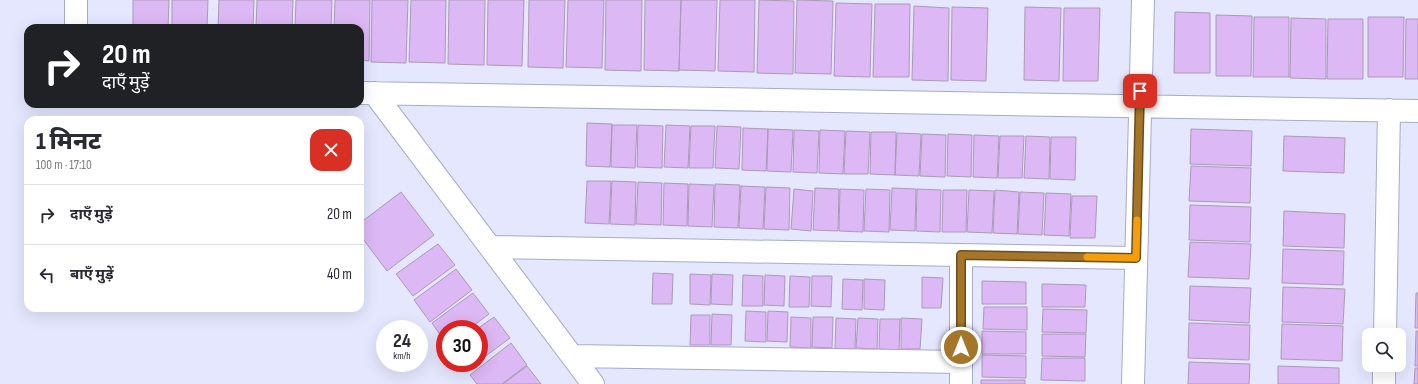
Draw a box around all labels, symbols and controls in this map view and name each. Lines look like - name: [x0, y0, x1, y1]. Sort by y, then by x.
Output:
- text: 20 m: [102, 38, 151, 71]
- icon: right: [36, 40, 88, 92]
- text: दाएँ मुड़ें: [102, 72, 149, 93]
- pin: [1123, 74, 1157, 108]
- icon: arrive: [1129, 80, 1151, 102]
- text: 1 मिनट: [36, 127, 101, 156]
- button: close: [310, 129, 352, 171]
- text: 100 m · 17:10: [36, 157, 92, 173]
- icon: right: [36, 204, 58, 226]
- text: दाएँ मुड़ें: [70, 205, 113, 224]
- text: 20 m: [327, 205, 352, 224]
- icon: left: [36, 264, 58, 286]
- text: बाएँ मुड़ें: [70, 265, 113, 284]
- text: 40 m: [327, 265, 352, 284]
- speed limit sign: 30: [436, 320, 488, 372]
- position arrow: [940, 326, 982, 368]
- map controls: [1362, 328, 1406, 372]
- button: search: [1362, 328, 1406, 372]
- text: 24: [393, 329, 411, 353]
- text: km/h: [393, 350, 411, 362]

